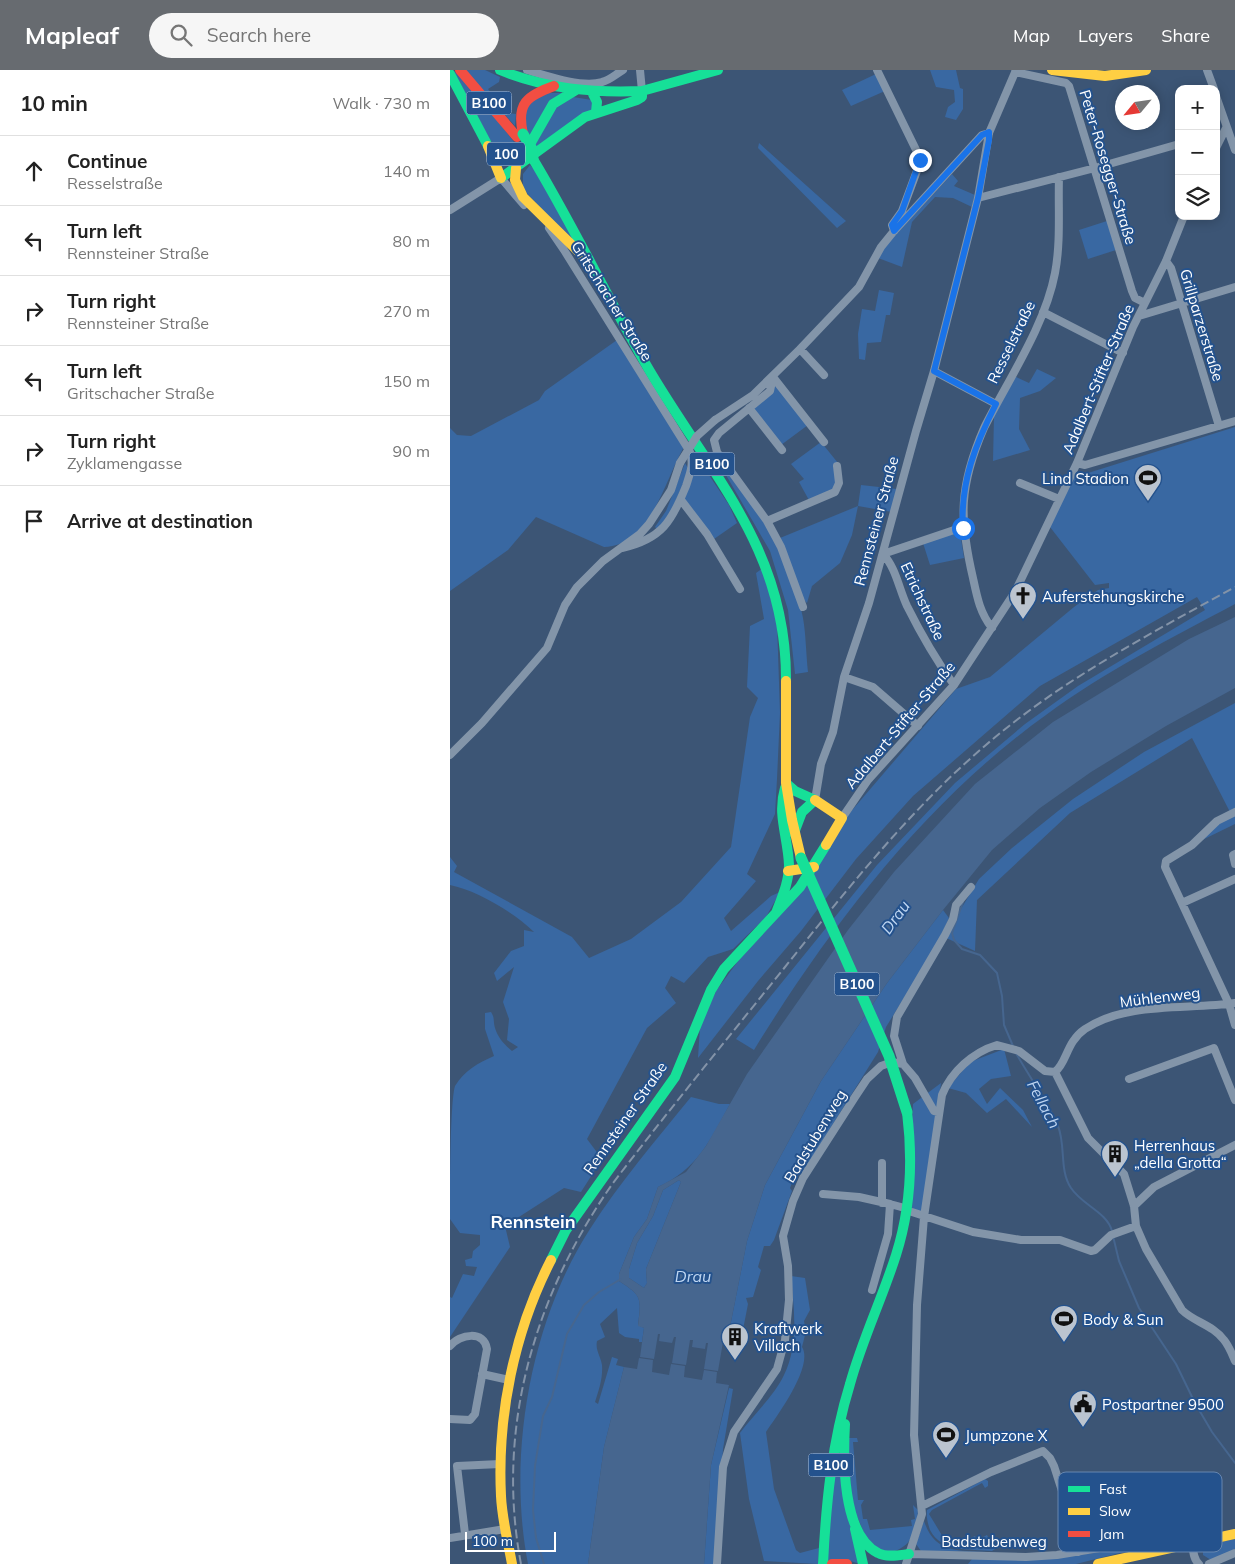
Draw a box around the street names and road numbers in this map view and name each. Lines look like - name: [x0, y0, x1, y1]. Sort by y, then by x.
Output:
- street label: Peter-Rosegger-Straße: [1075, 87, 1141, 247]
- road number: B100: [466, 92, 512, 114]
- road number: 100: [487, 142, 525, 166]
- street label: Gritschacher Straße: [567, 237, 657, 365]
- street label: Grillparzerstraße: [1176, 267, 1228, 383]
- street label: Resselstraße: [983, 298, 1039, 386]
- street label: Adalbert-Stifter-Straße: [1058, 301, 1138, 457]
- road number: B100: [690, 452, 734, 476]
- street label: Rennsteiner Straße: [850, 454, 902, 588]
- street label: Etrichstraße: [897, 559, 949, 643]
- street label: Adalbert-Stifter-Straße: [841, 657, 959, 793]
- road number: B100: [834, 972, 880, 996]
- street label: Mühlenweg: [1119, 983, 1201, 1011]
- street label: Rennsteiner Straße: [579, 1058, 671, 1178]
- street label: Badstubenweg: [780, 1086, 850, 1186]
- road number: B100: [808, 1454, 854, 1476]
- street label: Badstubenweg: [941, 1532, 1047, 1551]

